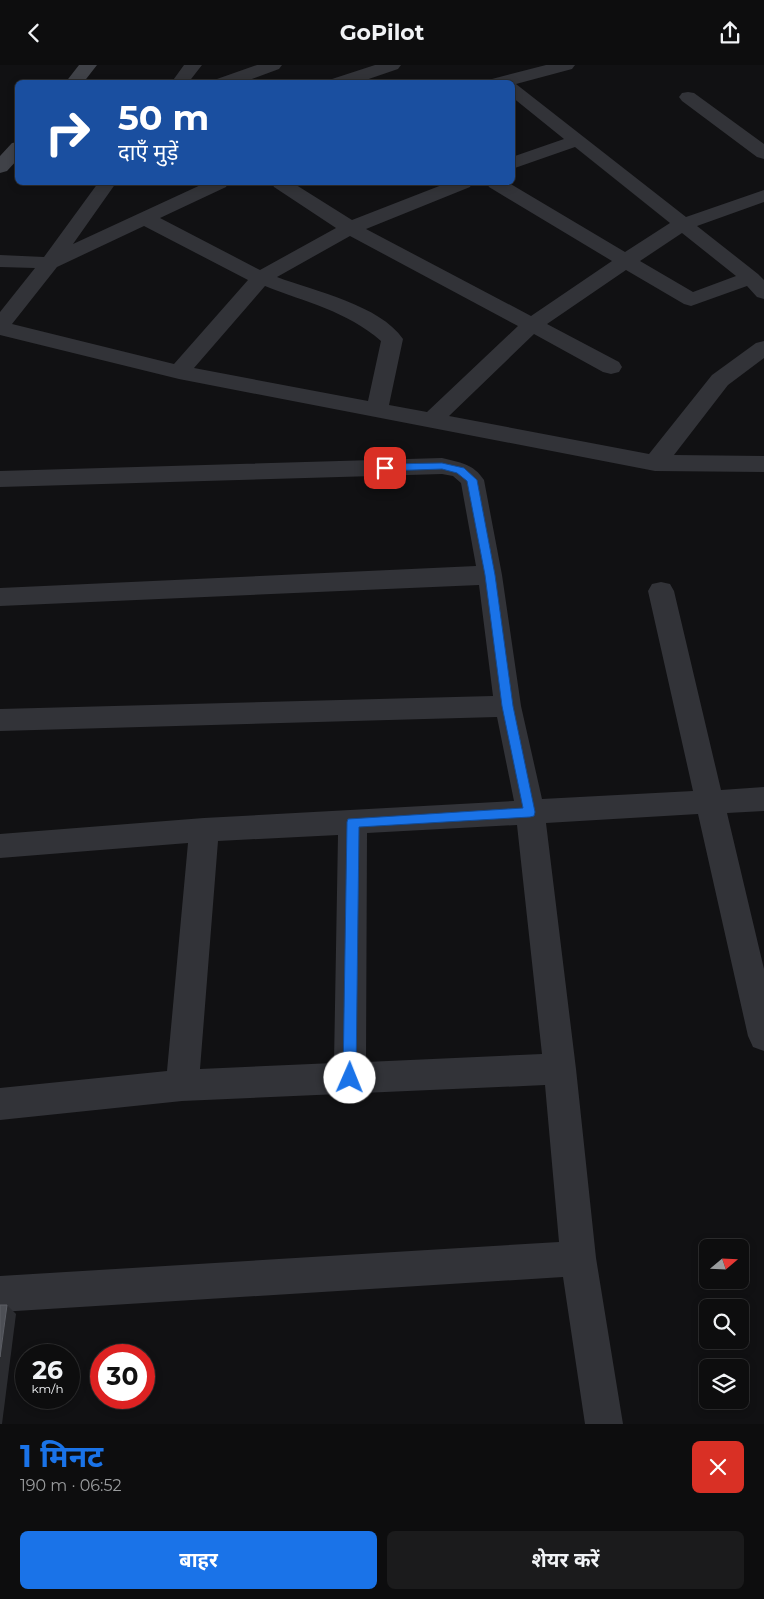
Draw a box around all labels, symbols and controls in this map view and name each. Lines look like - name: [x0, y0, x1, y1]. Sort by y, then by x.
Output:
- icon: back: [20, 19, 48, 47]
- text: GoPilot: [340, 19, 424, 46]
- icon: share: [716, 19, 744, 47]
- text: 50 m: [118, 96, 209, 139]
- icon: right: [35, 100, 100, 165]
- text: दाएँ मुड़ें: [118, 139, 178, 166]
- pin: [364, 447, 406, 489]
- icon: arrive: [371, 454, 399, 482]
- position arrow: [323, 1051, 375, 1103]
- north arrow: [699, 1239, 749, 1289]
- map controls: [699, 1239, 749, 1409]
- button: search: [699, 1299, 749, 1349]
- speed limit sign: 30: [90, 1344, 155, 1409]
- text: 26: [32, 1355, 63, 1385]
- button: layers: [699, 1359, 749, 1409]
- text: km/h: [31, 1381, 64, 1396]
- text: 1 मिनट: [20, 1438, 103, 1475]
- button: close: [692, 1441, 744, 1493]
- text: 190 m · 06:52: [20, 1476, 122, 1495]
- button: बाहर: [20, 1531, 377, 1589]
- button: शेयर करें: [387, 1531, 744, 1589]

